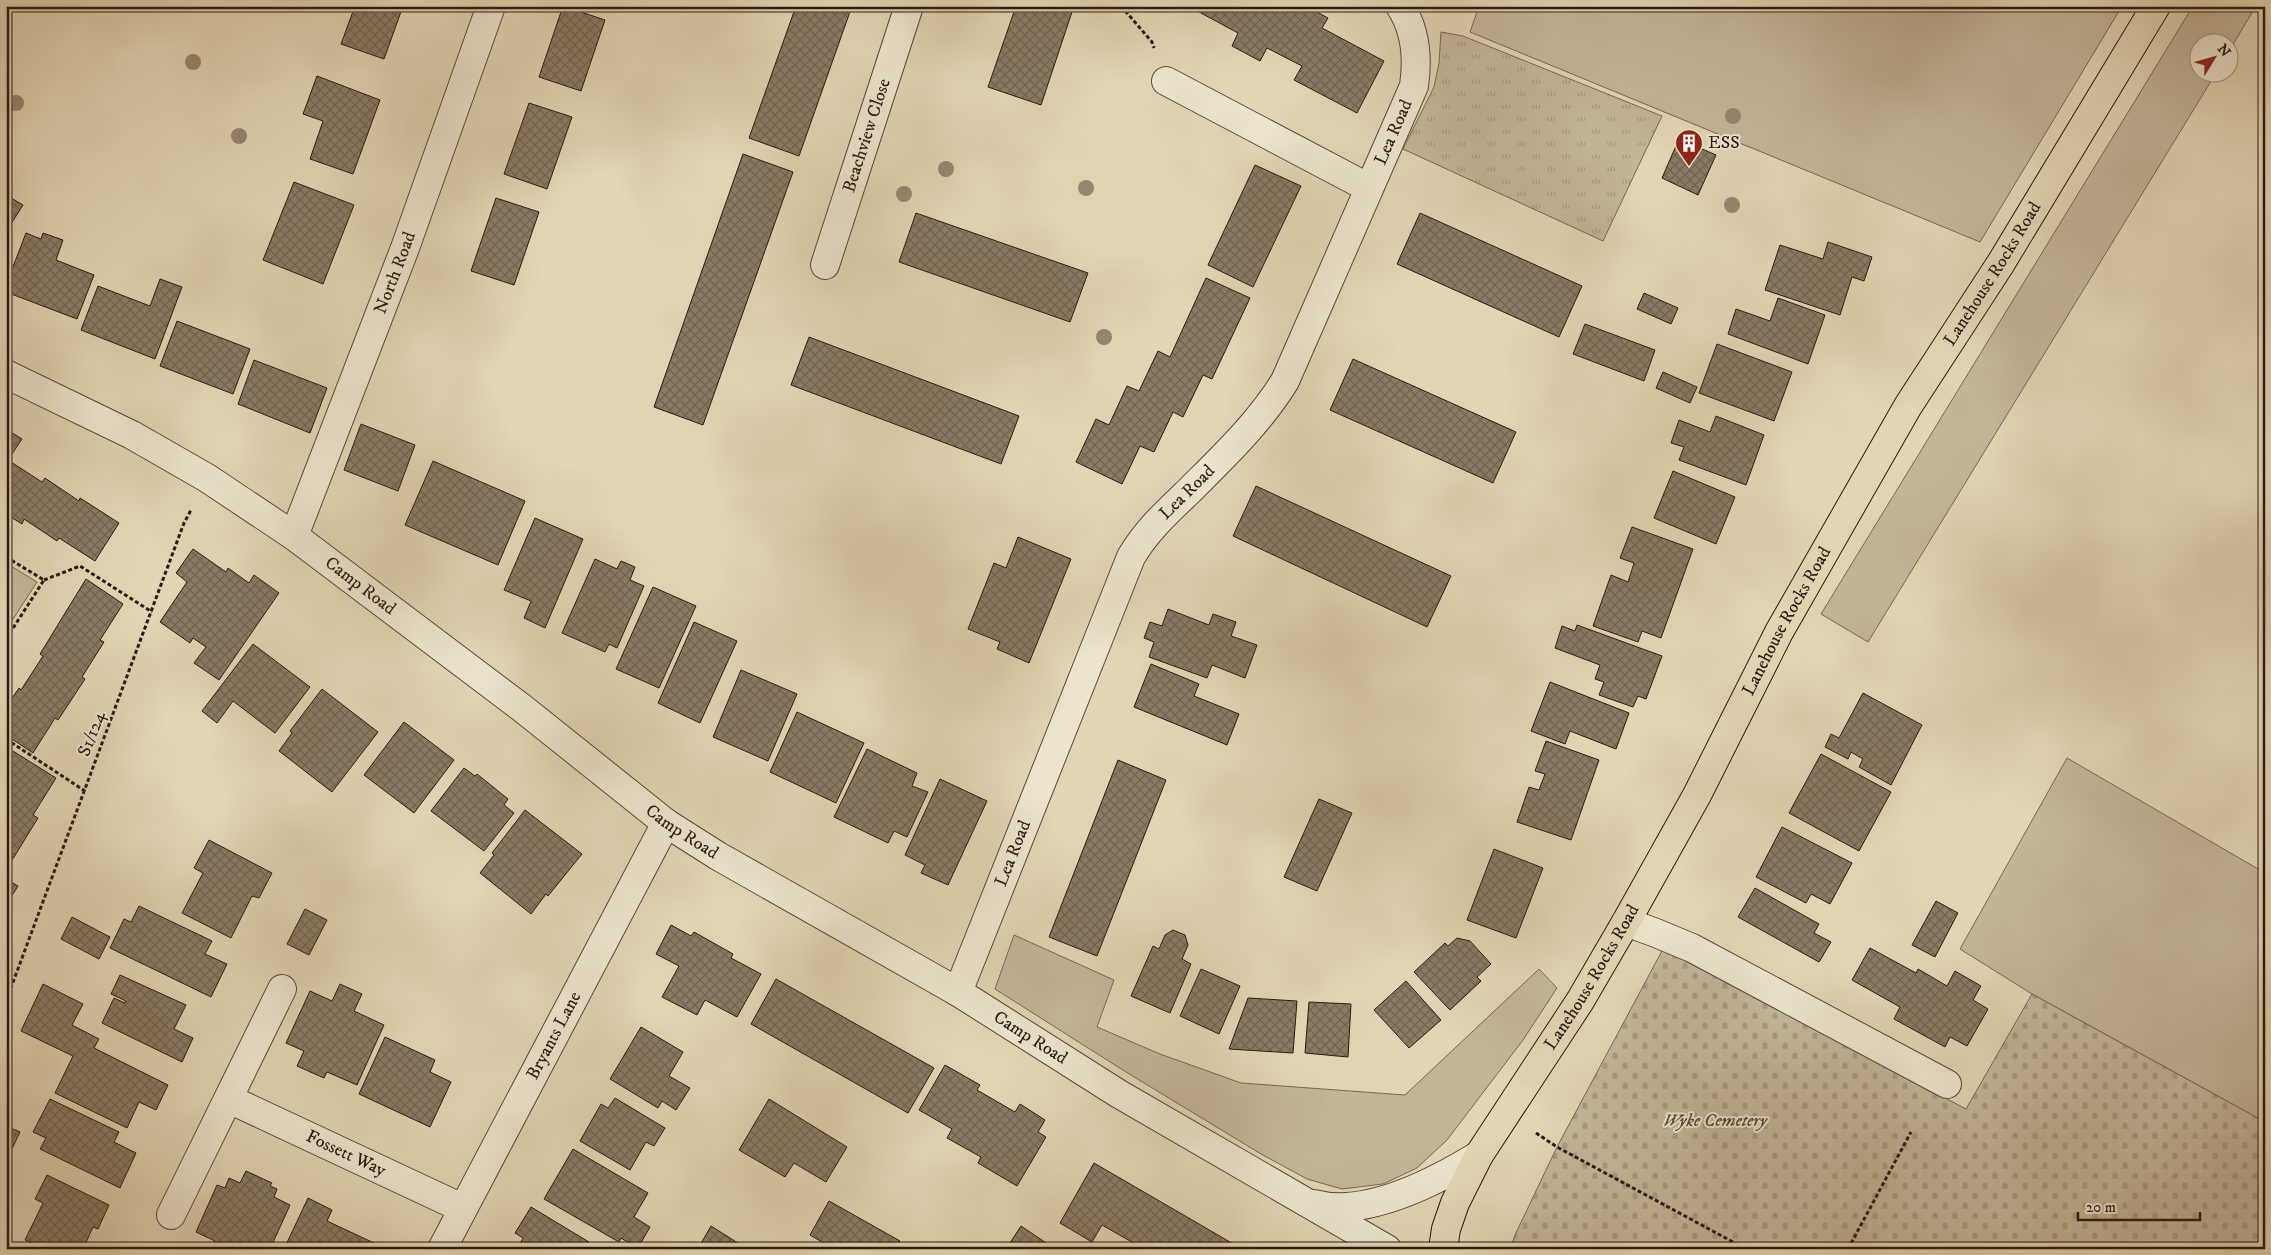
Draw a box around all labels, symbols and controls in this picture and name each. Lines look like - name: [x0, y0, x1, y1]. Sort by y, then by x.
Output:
- north arrow: [2188, 32, 2238, 82]
- text: N: [2213, 41, 2235, 61]
- street label: Beachview Close: [838, 76, 896, 195]
- street label: Lea Road: [1370, 96, 1418, 169]
- building icon: ESS: [1674, 128, 1704, 167]
- place label: ESS: [1708, 132, 1740, 154]
- street label: Lanehouse Rocks Road: [1939, 198, 2046, 350]
- street label: North Road: [370, 229, 421, 317]
- street label: Lea Road: [1155, 460, 1220, 525]
- street label: Lanehouse Rocks Road: [1738, 543, 1836, 699]
- street label: Camp Road: [320, 552, 400, 620]
- street label: S1/124: [73, 708, 111, 760]
- street label: Camp Road: [641, 800, 722, 864]
- street label: Lea Road: [990, 817, 1036, 890]
- street label: Lanehouse Rocks Road: [1540, 901, 1644, 1054]
- street label: Bryants Lane: [522, 988, 586, 1084]
- street label: Camp Road: [989, 1006, 1071, 1069]
- park label: Wyke Cemetery: [1663, 1110, 1768, 1132]
- street label: Fossett Way: [302, 1126, 390, 1182]
- scale bar: [2078, 1190, 2201, 1222]
- text: 20 m: [2086, 1198, 2116, 1217]

